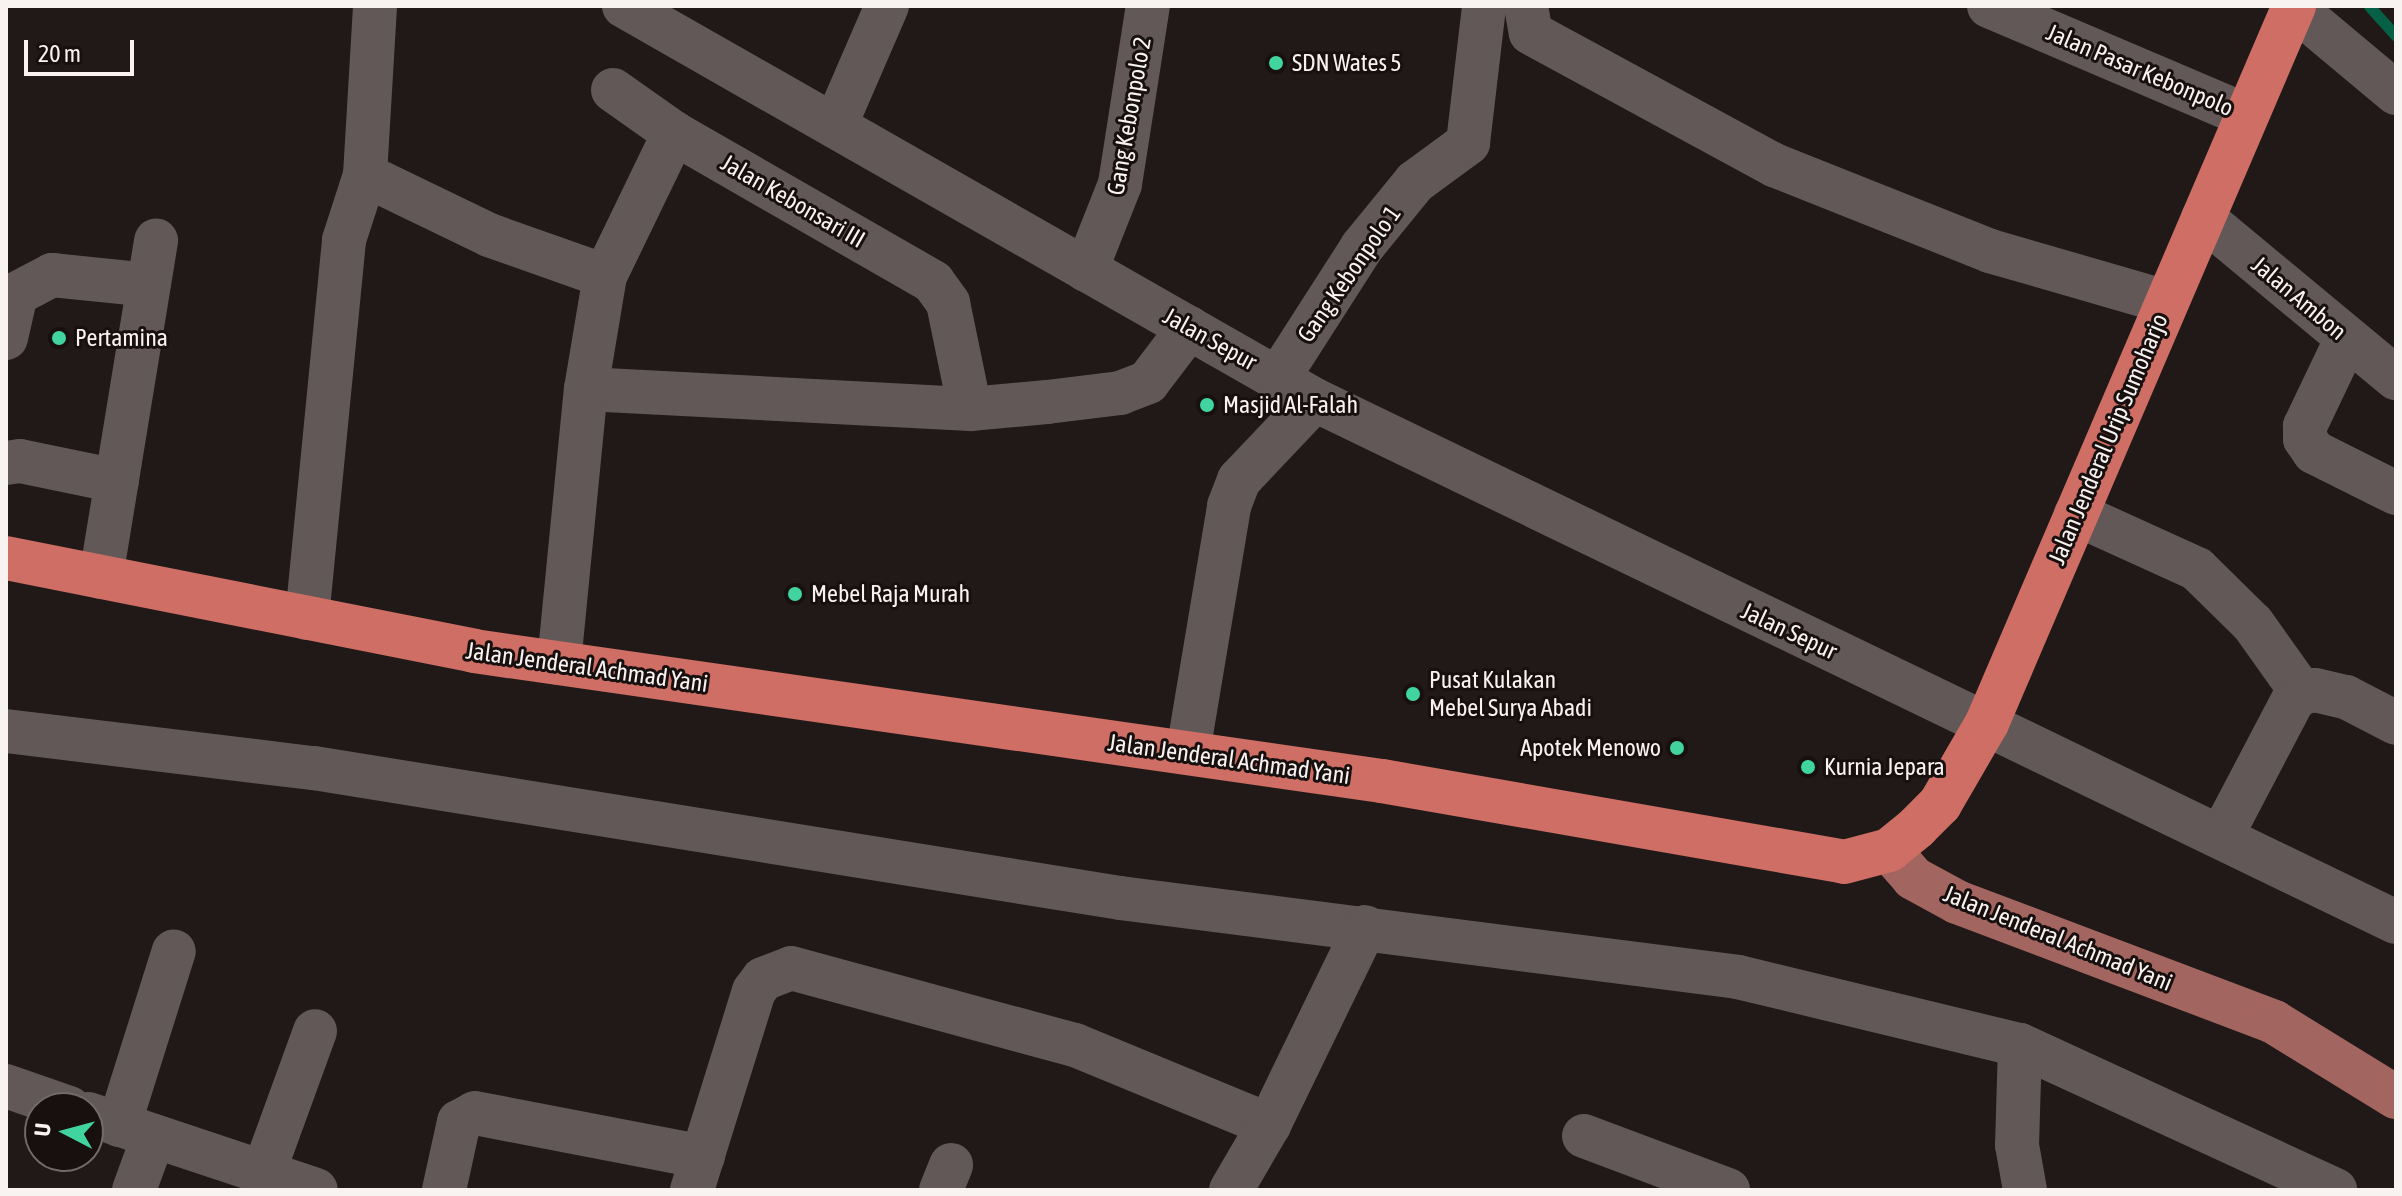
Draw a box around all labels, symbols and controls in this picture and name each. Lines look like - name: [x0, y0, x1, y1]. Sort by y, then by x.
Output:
- street label: Jalan Pasar Kebonpolo: [2042, 18, 2238, 122]
- scale bar: [28, 24, 138, 74]
- street label: Gang Kebonpolo 2: [1101, 35, 1157, 197]
- text: 20 m: [38, 40, 81, 67]
- place label: SDN Wates 5: [1292, 49, 1401, 77]
- marker: SDN Wates 5: [1267, 54, 1285, 72]
- street label: Jalan Kebonsari III: [716, 148, 870, 254]
- street label: Gang Kebonpolo 1: [1291, 200, 1407, 348]
- street label: Jalan Ambon: [2246, 250, 2352, 346]
- street label: Jalan Sepur: [1158, 302, 1262, 376]
- street label: Jalan Jenderal Urip Sumoharjo: [2042, 309, 2174, 569]
- place label: Pertamina: [75, 324, 168, 352]
- marker: Pertamina: [50, 329, 68, 347]
- place label: Masjid Al-Falah: [1223, 391, 1358, 419]
- marker: Masjid Al-Falah: [1198, 396, 1216, 414]
- place label: Mebel Raja Murah: [811, 580, 970, 608]
- marker: Mebel Raja Murah: [786, 585, 804, 603]
- street label: Jalan Sepur: [1737, 596, 1841, 666]
- street label: Jalan Jenderal Achmad Yani: [464, 636, 710, 698]
- place label: Pusat Kulakan Mebel Surya Abadi: [1429, 666, 1592, 722]
- marker: Pusat Kulakan Mebel Surya Abadi: [1404, 685, 1422, 703]
- street label: Jalan Jenderal Achmad Yani: [1106, 728, 1352, 790]
- place label: Apotek Menowo: [1520, 734, 1661, 762]
- marker: Apotek Menowo: [1668, 739, 1686, 757]
- place label: Kurnia Jepara: [1824, 753, 1945, 781]
- marker: Kurnia Jepara: [1799, 758, 1817, 776]
- street label: Jalan Jenderal Achmad Yani: [1939, 879, 2177, 997]
- north arrow: [24, 1092, 104, 1172]
- text: U: [29, 1122, 56, 1138]

